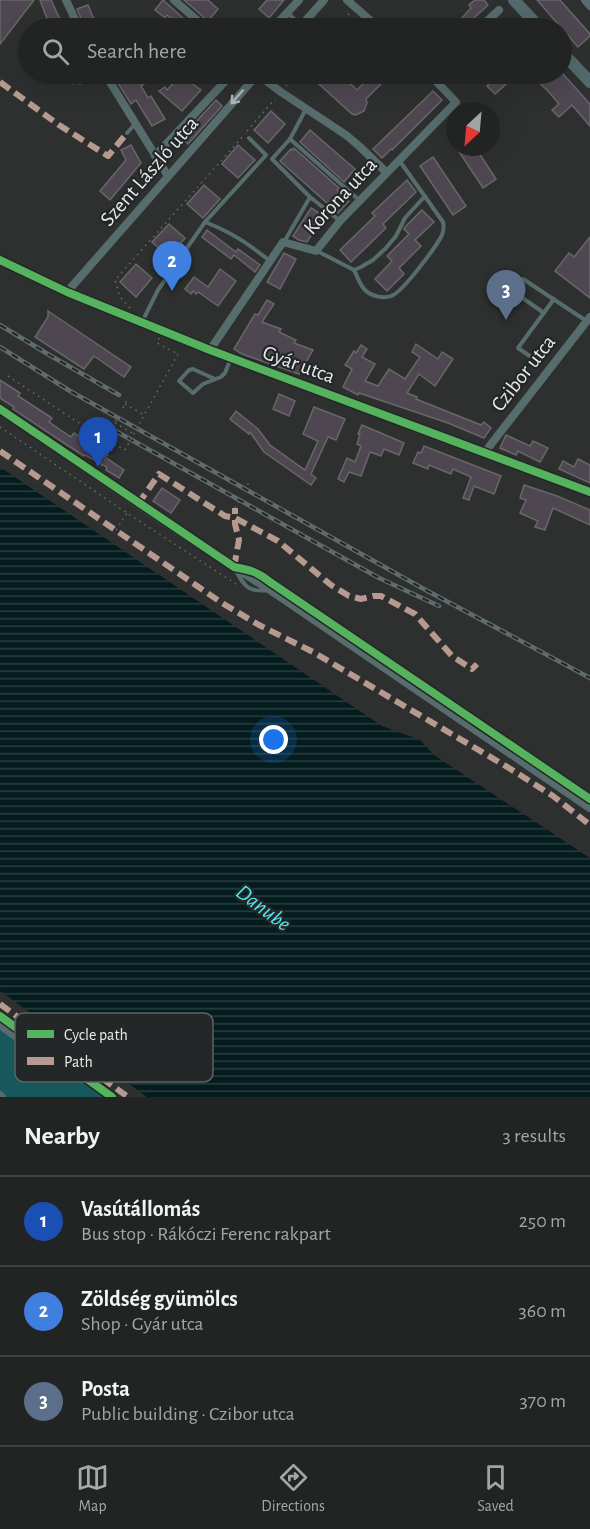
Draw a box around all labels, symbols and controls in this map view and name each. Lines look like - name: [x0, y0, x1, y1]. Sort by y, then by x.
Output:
- search box: [18, 18, 572, 84]
- icon: search: [39, 35, 72, 68]
- text: Search here: [87, 40, 186, 62]
- one-way arrow: [230, 89, 244, 104]
- north arrow: [446, 102, 500, 156]
- street label: Szent László utca: [96, 112, 203, 230]
- street label: Korona utca: [300, 154, 381, 239]
- pin: 2: [152, 242, 192, 291]
- pin: 3: [486, 270, 526, 320]
- street label: Czibor utca: [487, 331, 560, 415]
- street label: Gyár utca: [260, 342, 338, 387]
- pin: 1: [78, 418, 118, 467]
- your location: [259, 725, 288, 754]
- water label: Danube: [232, 880, 295, 935]
- legend: [15, 1013, 213, 1082]
- text: Cycle path: [64, 1027, 128, 1044]
- text: Path: [64, 1054, 93, 1070]
- text: Nearby: [24, 1123, 100, 1149]
- text: 3 results: [502, 1126, 566, 1146]
- text: Vasútállomás: [81, 1198, 200, 1220]
- text: 1: [40, 1211, 47, 1231]
- text: 250 m: [519, 1211, 566, 1231]
- text: Bus stop · Rákóczi Ferenc rakpart: [81, 1224, 331, 1244]
- text: Zöldség gyümölcs: [81, 1288, 238, 1310]
- text: 2: [39, 1301, 48, 1321]
- text: 360 m: [519, 1301, 566, 1321]
- text: Shop · Gyár utca: [81, 1314, 203, 1334]
- text: Posta: [81, 1378, 130, 1400]
- text: 3: [39, 1391, 48, 1411]
- text: 370 m: [520, 1391, 566, 1411]
- text: Public building · Czibor utca: [81, 1404, 295, 1424]
- tab: Map: [76, 1461, 109, 1516]
- tab: Directions: [261, 1461, 325, 1516]
- tab: Saved: [477, 1461, 514, 1516]

